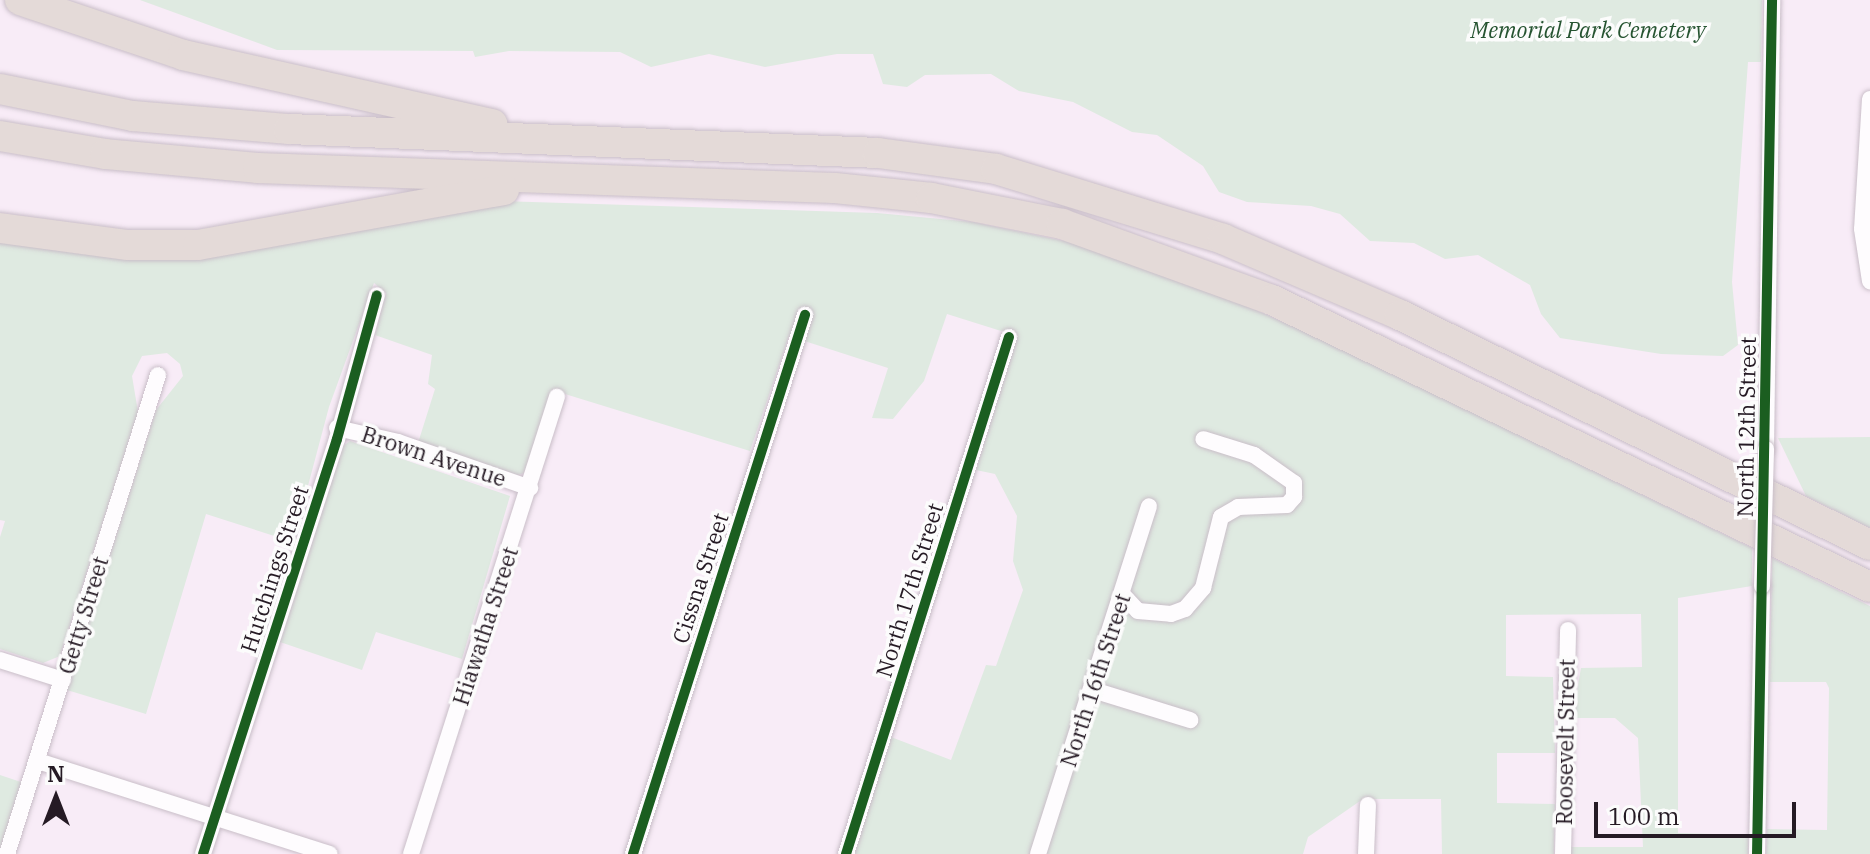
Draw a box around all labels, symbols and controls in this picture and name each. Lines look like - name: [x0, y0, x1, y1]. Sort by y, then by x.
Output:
- park label: Memorial Park Cemetery: [1471, 17, 1705, 43]
- street label: North 12th Street: [1731, 336, 1761, 518]
- street label: Brown Avenue: [358, 420, 510, 492]
- street label: Hutchings Street: [235, 482, 313, 656]
- street label: North 17th Street: [870, 500, 948, 680]
- street label: Cissna Street: [667, 509, 733, 647]
- street label: Hiawatha Street: [447, 543, 523, 709]
- street label: Getty Street: [53, 553, 113, 677]
- street label: North 16th Street: [1055, 590, 1135, 770]
- street label: Roosevelt Street: [1550, 658, 1580, 826]
- north arrow: [16, 758, 96, 838]
- text: N: [47, 759, 65, 788]
- scale bar: [1598, 786, 1800, 836]
- text: 100 m: [1608, 800, 1680, 832]

